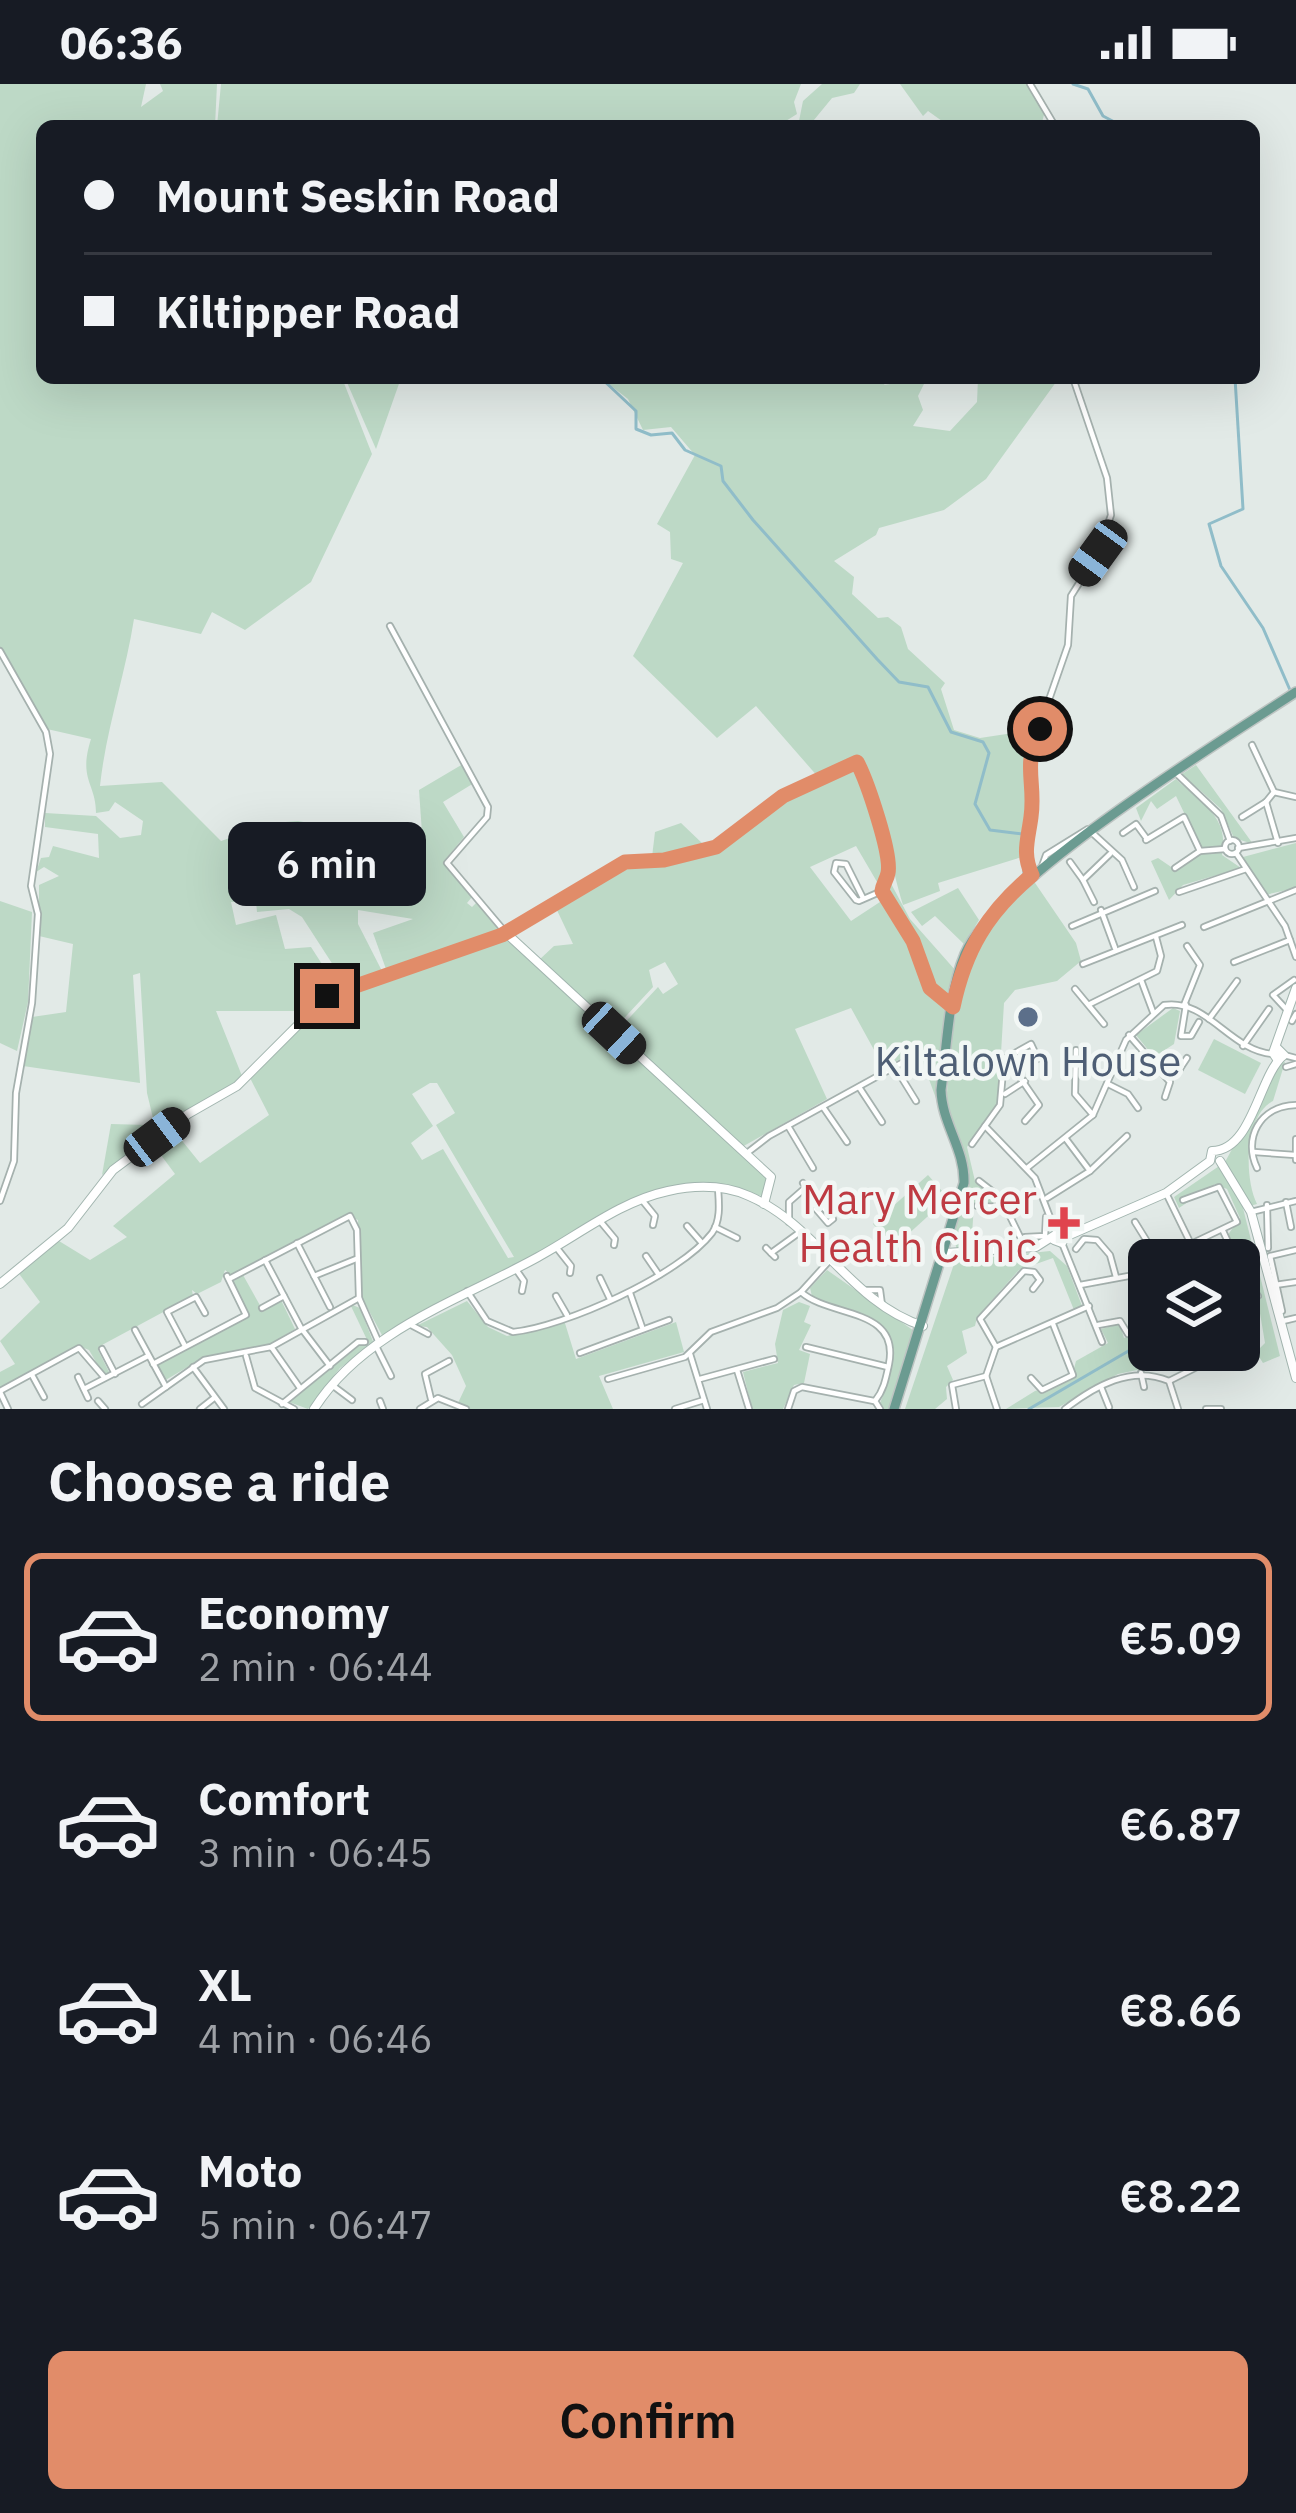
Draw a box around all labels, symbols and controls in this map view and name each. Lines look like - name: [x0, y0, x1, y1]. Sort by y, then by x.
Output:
- text: 06:36: [60, 13, 183, 71]
- text: Mount Seskin Road: [156, 166, 560, 224]
- text: Kiltipper Road: [156, 282, 461, 340]
- car: [1062, 513, 1134, 593]
- route start: [1013, 702, 1067, 756]
- callout: 6 min: [228, 822, 426, 906]
- text: 6 min: [277, 838, 377, 889]
- route end: [300, 969, 354, 1023]
- car: [575, 995, 653, 1071]
- marker: Kiltalown House: [1015, 1004, 1041, 1030]
- place label: Kiltalown House: [875, 1033, 1181, 1088]
- car: [117, 1101, 197, 1173]
- place label: Mary Mercer Health Clinic: [799, 1171, 1037, 1274]
- marker: Mary Mercer Health Clinic: [1048, 1207, 1080, 1239]
- map controls: [1128, 1239, 1260, 1371]
- button: layers: [1128, 1239, 1260, 1371]
- text: Choose a ride: [48, 1446, 390, 1516]
- icon: car: [54, 1583, 162, 1691]
- text: Economy: [198, 1583, 389, 1641]
- text: €5.09: [1119, 1608, 1242, 1666]
- text: 2 min · 06:44: [198, 1641, 433, 1692]
- icon: car: [54, 1769, 162, 1877]
- text: Comfort: [198, 1769, 370, 1827]
- text: €6.87: [1119, 1794, 1242, 1852]
- text: 3 min · 06:45: [198, 1827, 433, 1878]
- icon: car: [54, 1955, 162, 2063]
- text: XL: [198, 1955, 252, 2013]
- text: €8.66: [1119, 1980, 1242, 2038]
- text: 4 min · 06:46: [198, 2013, 433, 2064]
- icon: car: [54, 2141, 162, 2249]
- text: Moto: [198, 2141, 302, 2199]
- text: €8.22: [1119, 2166, 1242, 2224]
- text: 5 min · 06:47: [198, 2199, 433, 2250]
- button: Confirm: [48, 2351, 1248, 2489]

